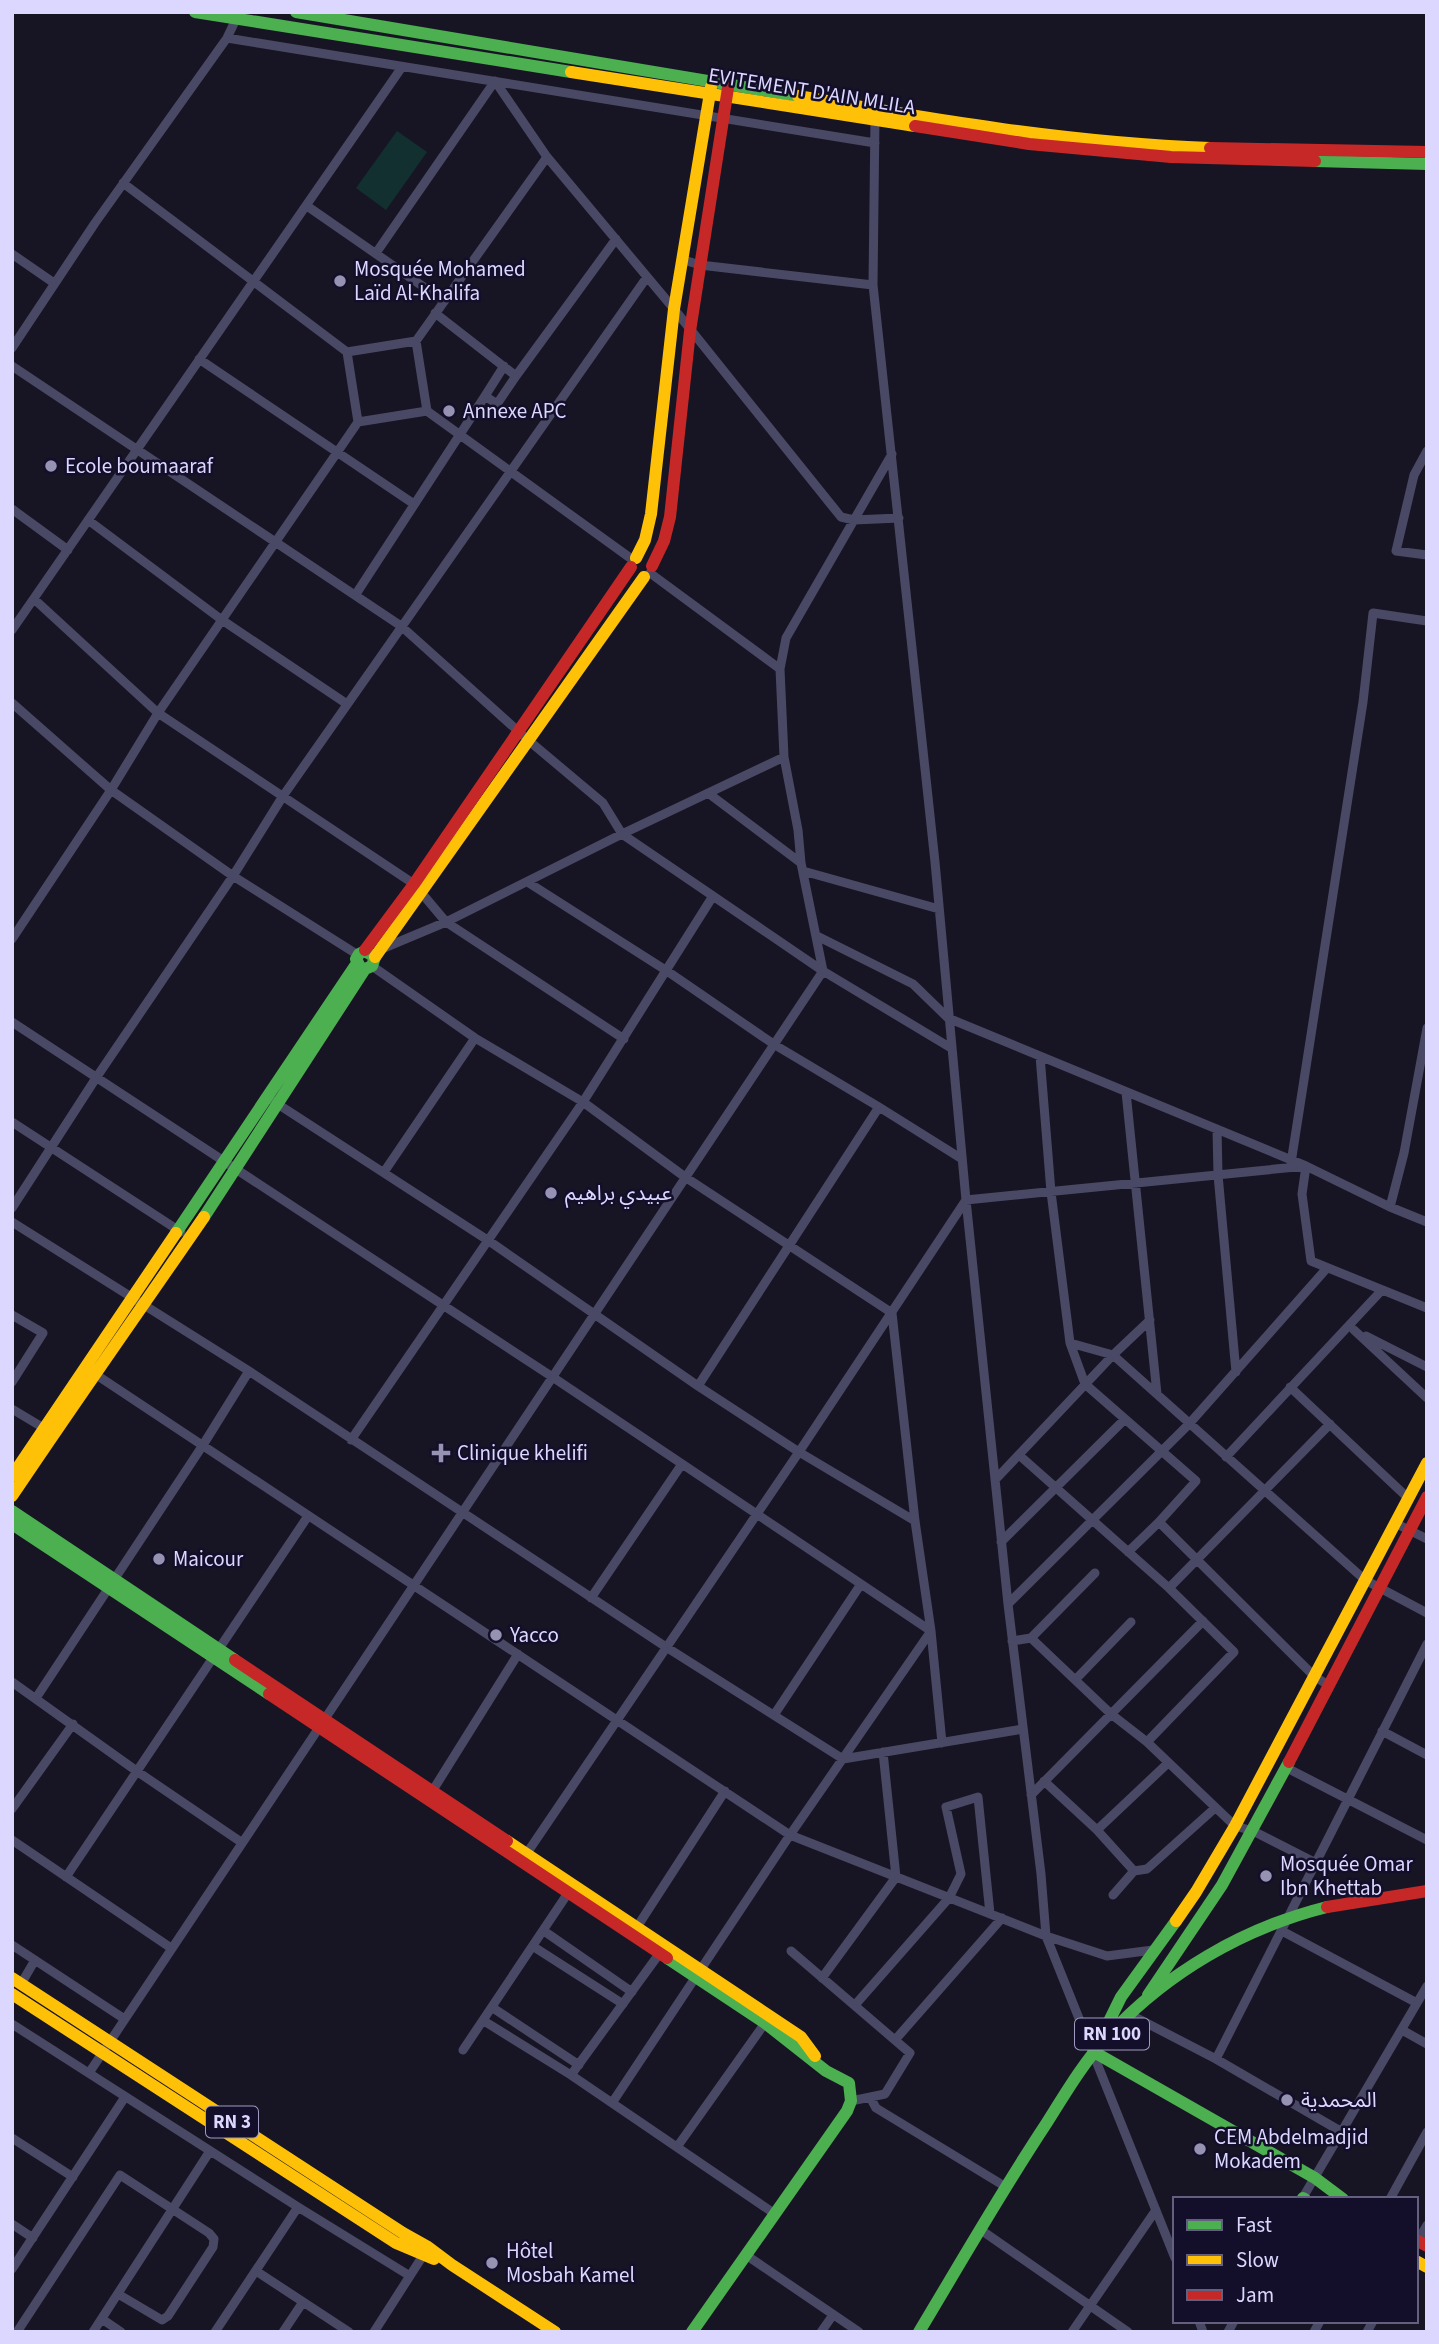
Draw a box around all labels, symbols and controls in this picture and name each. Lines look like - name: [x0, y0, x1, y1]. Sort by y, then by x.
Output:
- street label: EVITEMENT D'AIN MLILA: [706, 60, 918, 122]
- place label: Mosquée Mohamed Laïd Al-Khalifa: [354, 254, 526, 308]
- marker: Mosquée Mohamed Laïd Al-Khalifa: [332, 273, 348, 289]
- place label: Annexe APC: [463, 396, 567, 426]
- marker: Annexe APC: [441, 403, 457, 419]
- place label: Ecole boumaaraf: [65, 451, 214, 481]
- marker: Ecole boumaaraf: [43, 458, 59, 474]
- place label: عبيدي براهيم: [565, 1178, 672, 1209]
- marker: عبيدي براهيم: [543, 1185, 559, 1201]
- place label: Clinique khelifi: [457, 1438, 588, 1468]
- marker: Clinique khelifi: [431, 1443, 451, 1463]
- place label: Maicour: [173, 1544, 244, 1574]
- marker: Maicour: [151, 1551, 167, 1567]
- place label: Yacco: [509, 1620, 559, 1650]
- marker: Yacco: [488, 1627, 504, 1643]
- place label: Mosquée Omar Ibn Khettab: [1280, 1849, 1413, 1903]
- marker: Mosquée Omar Ibn Khettab: [1258, 1868, 1274, 1884]
- road number: RN 100: [1075, 2018, 1149, 2050]
- place label: المحمدية: [1301, 2085, 1377, 2115]
- marker: المحمدية: [1279, 2092, 1295, 2108]
- road number: RN 3: [206, 2106, 258, 2138]
- place label: CEM Abdelmadjid Mokadem: [1214, 2122, 1369, 2176]
- marker: CEM Abdelmadjid Mokadem: [1192, 2141, 1208, 2157]
- legend: [1173, 2197, 1418, 2323]
- text: Fast: [1236, 2210, 1272, 2240]
- place label: Hôtel Mosbah Kamel: [506, 2236, 635, 2290]
- text: Slow: [1236, 2245, 1279, 2275]
- marker: Hôtel Mosbah Kamel: [484, 2255, 500, 2271]
- text: Jam: [1236, 2280, 1274, 2310]

